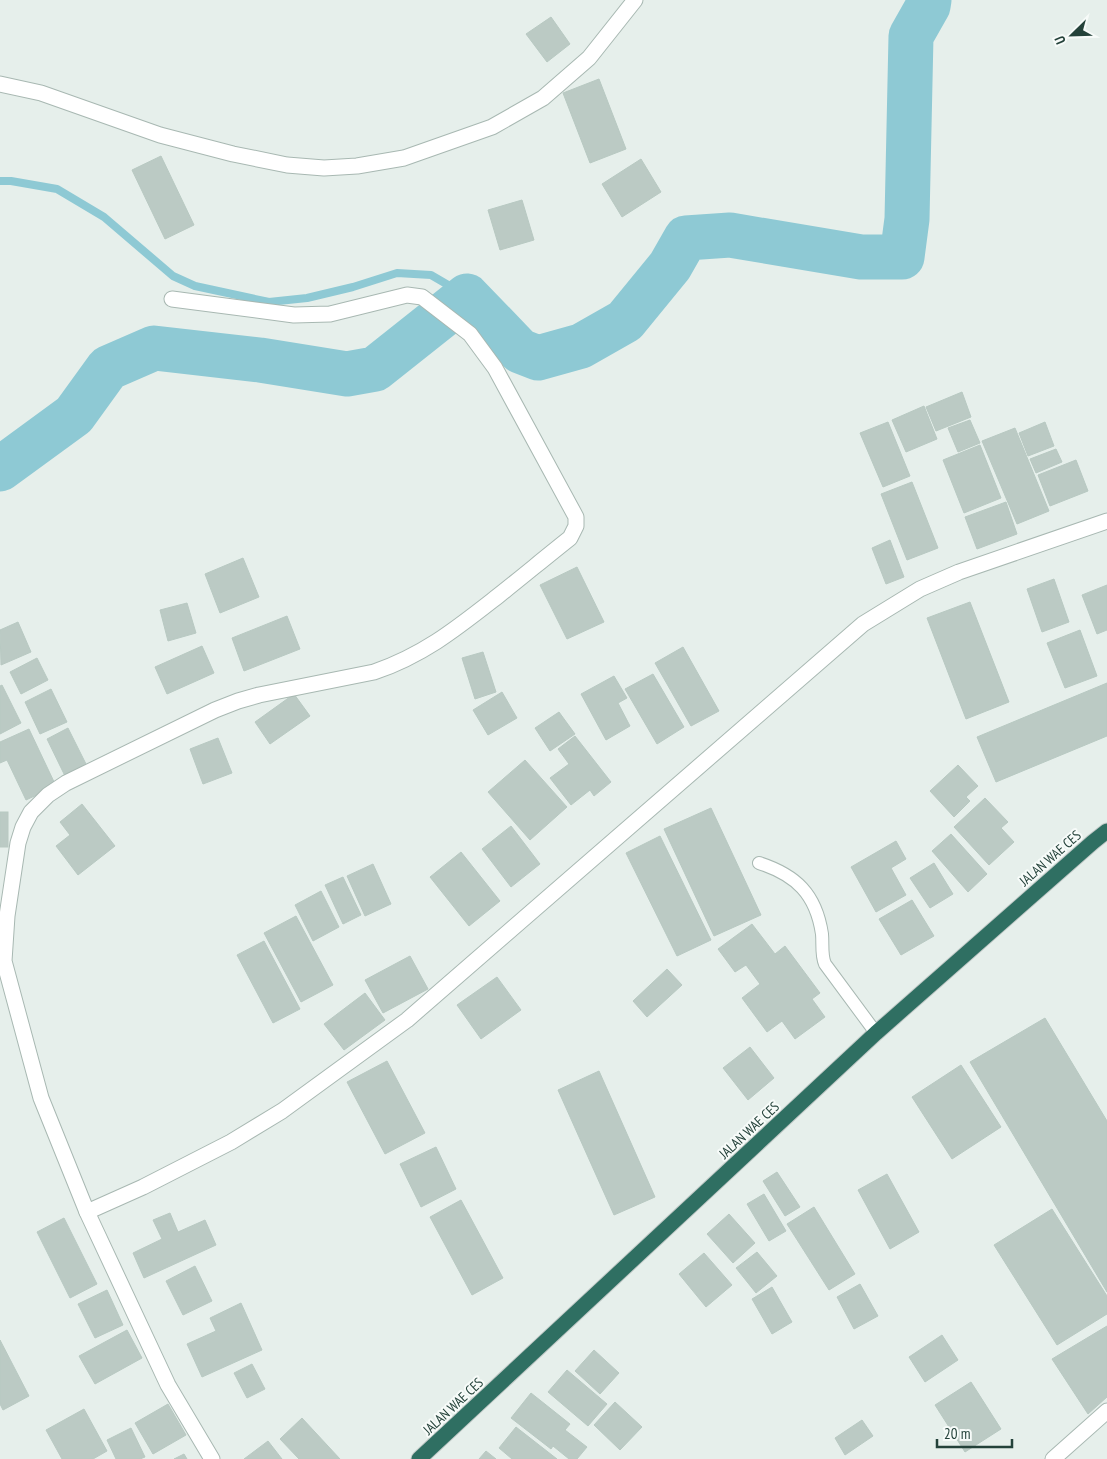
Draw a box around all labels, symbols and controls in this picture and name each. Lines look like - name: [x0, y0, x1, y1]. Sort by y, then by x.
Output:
- north arrow: [1047, 10, 1097, 60]
- text: U: [1050, 33, 1070, 47]
- street label: JALAN WAE CES: [1015, 826, 1085, 890]
- street label: JALAN WAE CES: [714, 1098, 783, 1163]
- street label: JALAN WAE CES: [418, 1374, 487, 1439]
- scale bar: [937, 1416, 1012, 1448]
- text: 20 m: [944, 1424, 970, 1443]

